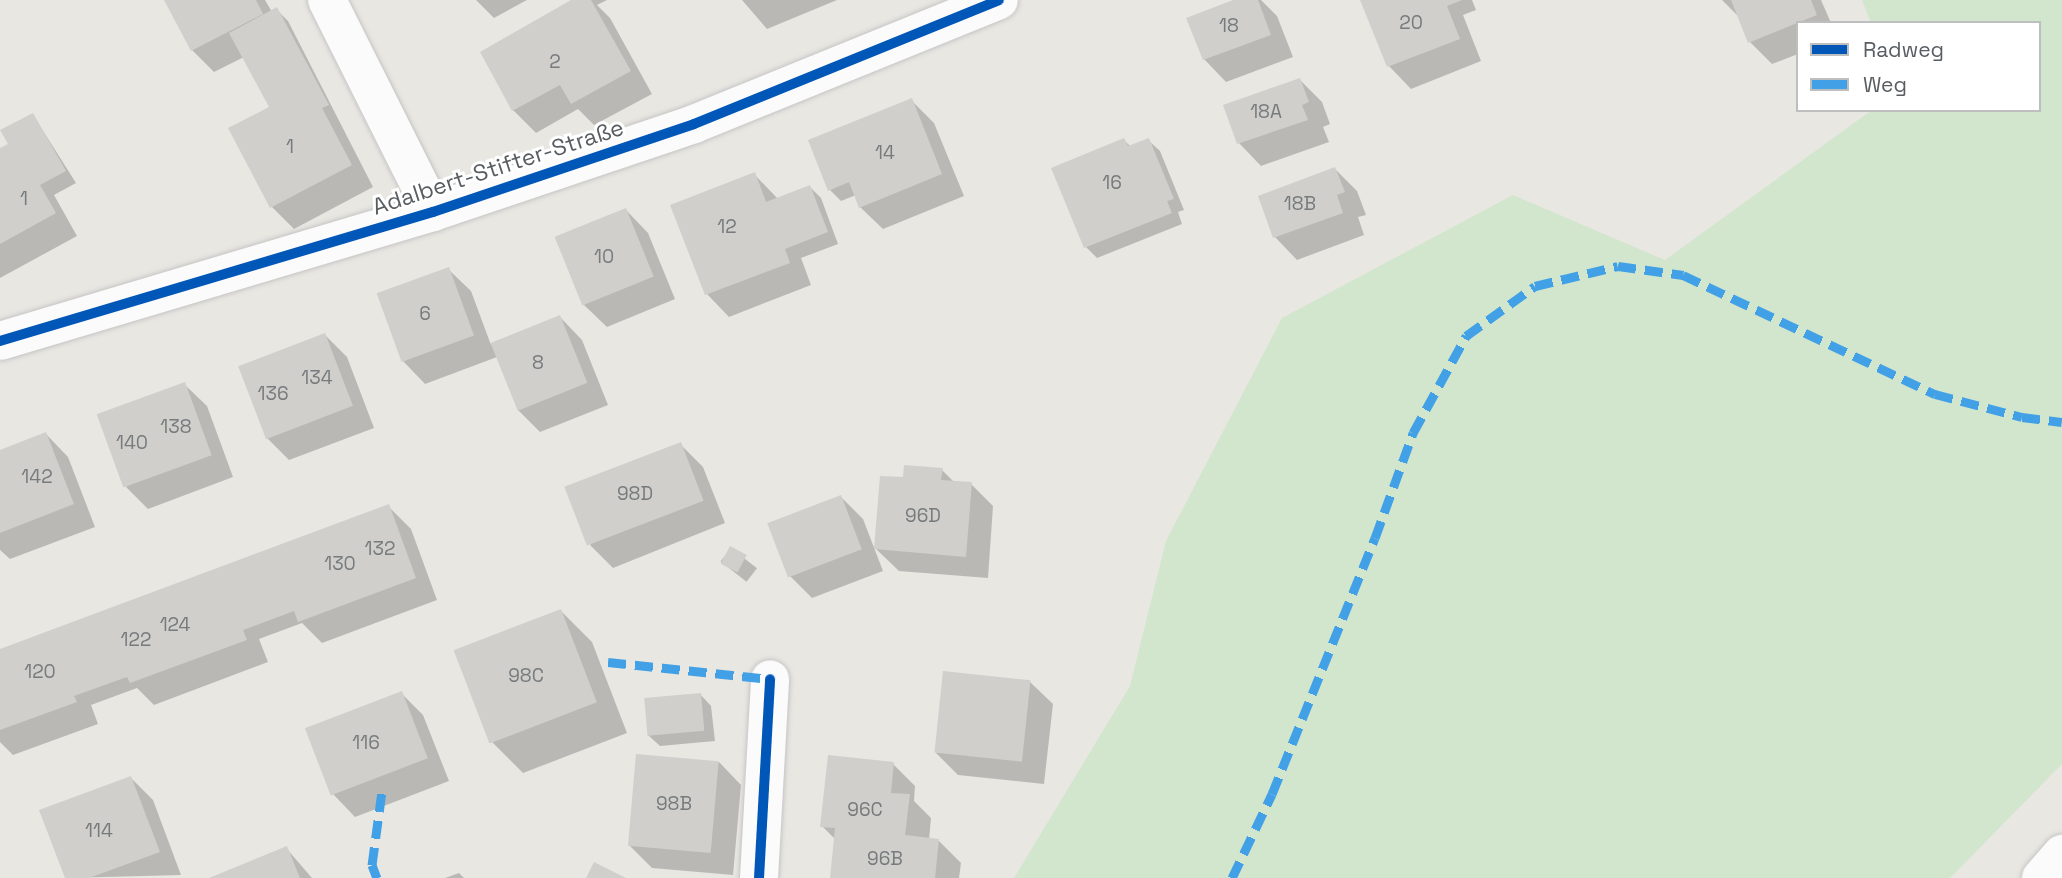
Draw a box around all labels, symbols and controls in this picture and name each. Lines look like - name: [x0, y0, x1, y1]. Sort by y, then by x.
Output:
- house number: 20: [1399, 12, 1423, 34]
- house number: 18: [1219, 15, 1239, 37]
- legend: [1796, 21, 2041, 112]
- text: Radweg: [1863, 36, 1944, 63]
- house number: 2: [549, 51, 561, 73]
- text: Weg: [1863, 71, 1907, 98]
- house number: 18A: [1250, 101, 1282, 123]
- street label: Adalbert-Stifter-Straße: [369, 113, 627, 221]
- house number: 1: [286, 136, 294, 158]
- house number: 14: [875, 142, 895, 164]
- house number: 16: [1102, 172, 1122, 194]
- house number: 1: [20, 188, 28, 210]
- house number: 18B: [1284, 193, 1316, 215]
- house number: 12: [717, 216, 737, 238]
- house number: 10: [594, 246, 614, 268]
- house number: 6: [419, 303, 431, 325]
- house number: 8: [532, 352, 544, 374]
- house number: 134: [301, 367, 333, 389]
- house number: 136: [257, 383, 289, 405]
- house number: 138: [160, 416, 192, 438]
- house number: 140: [116, 432, 148, 454]
- house number: 142: [21, 466, 53, 488]
- house number: 98D: [617, 483, 653, 505]
- house number: 96D: [905, 505, 941, 527]
- house number: 132: [365, 538, 395, 560]
- house number: 130: [324, 553, 356, 575]
- house number: 124: [160, 614, 190, 636]
- house number: 122: [121, 629, 151, 651]
- house number: 120: [24, 661, 56, 683]
- house number: 98C: [508, 665, 544, 687]
- house number: 116: [352, 732, 380, 754]
- house number: 98B: [656, 793, 692, 815]
- house number: 96C: [847, 799, 883, 821]
- house number: 114: [85, 820, 113, 842]
- house number: 96B: [867, 848, 903, 870]

